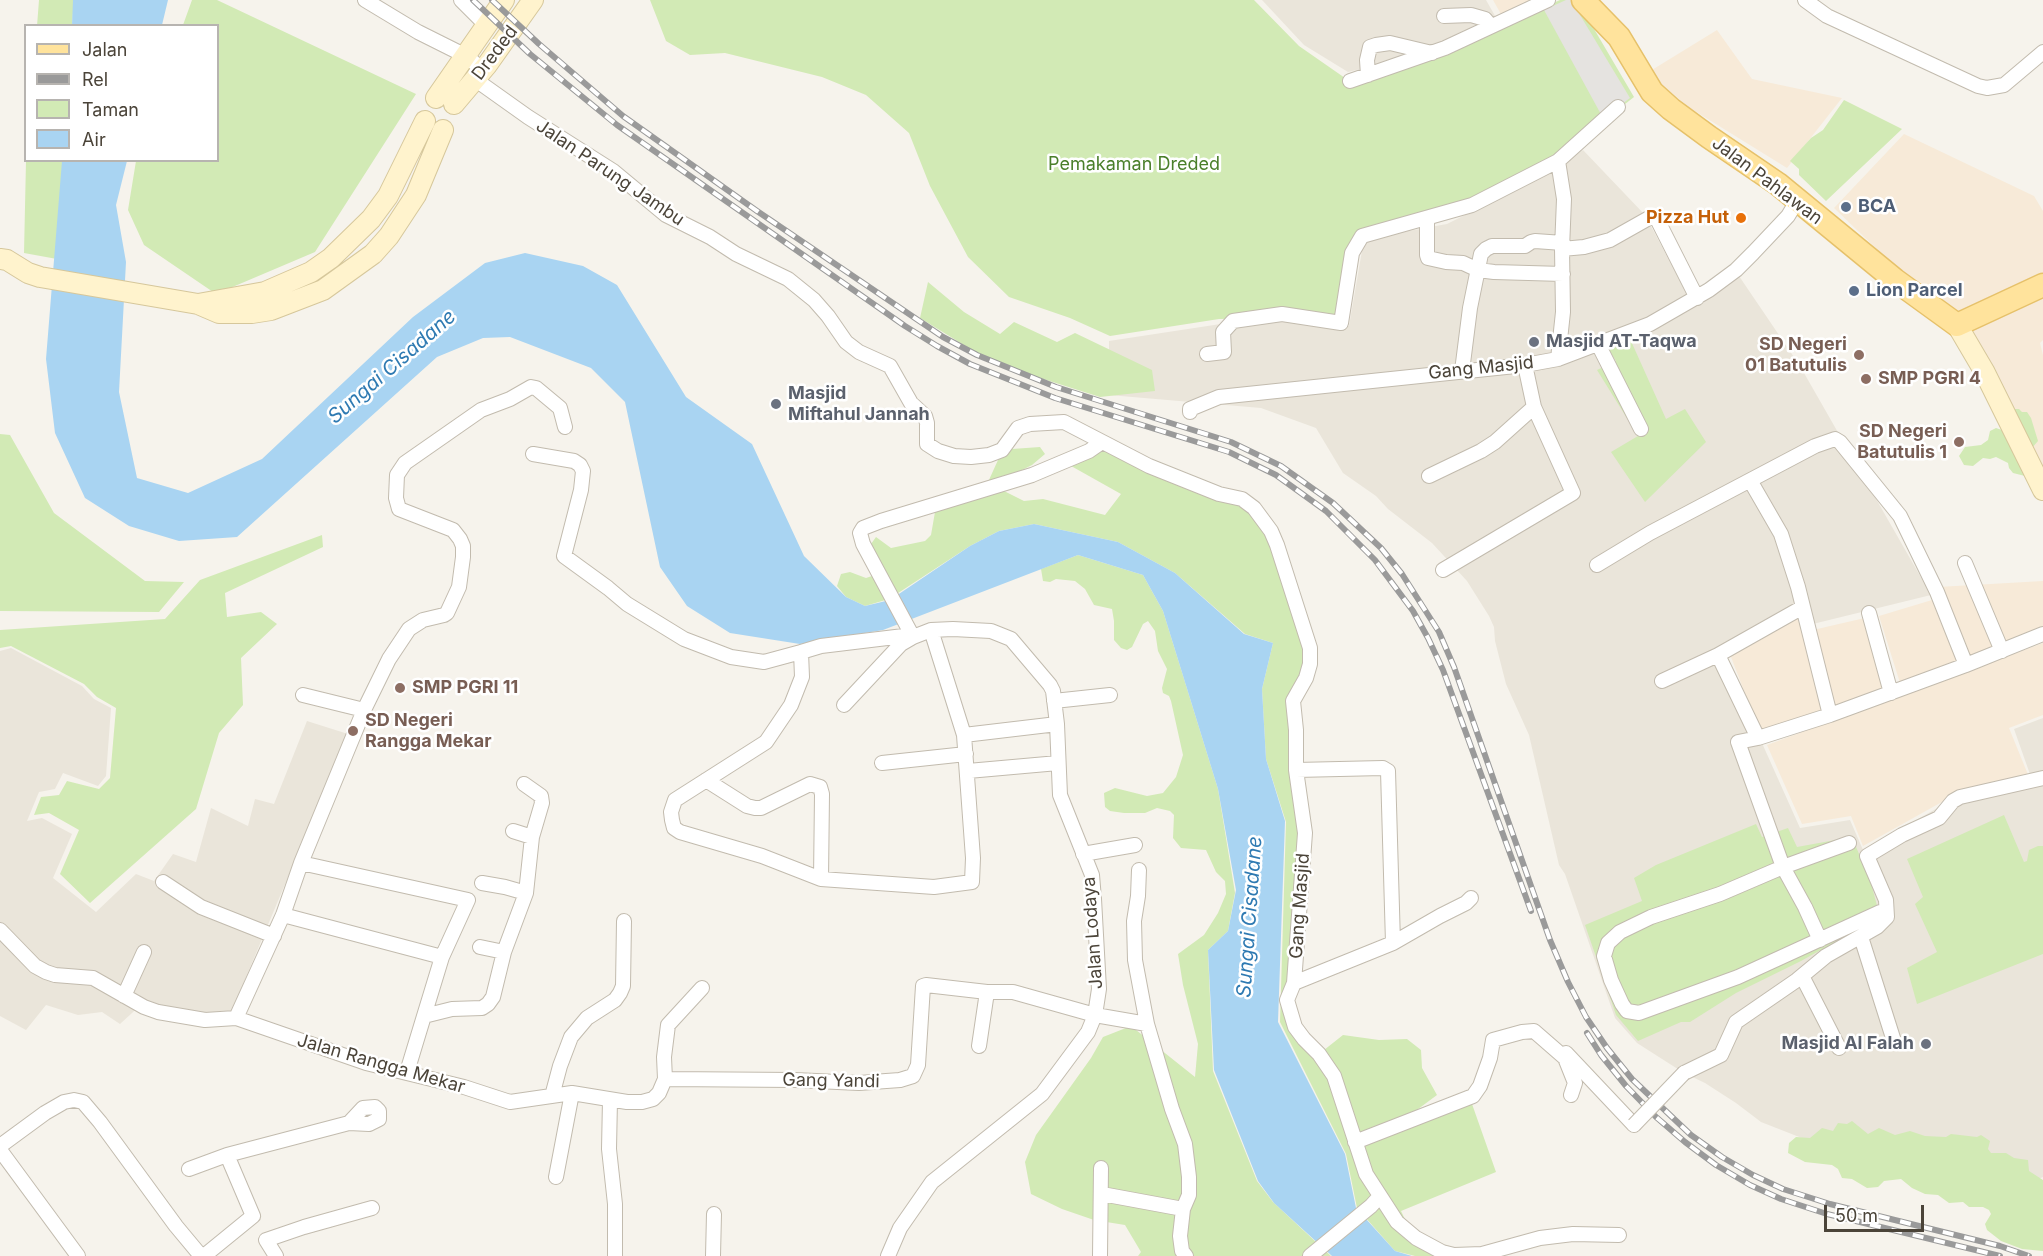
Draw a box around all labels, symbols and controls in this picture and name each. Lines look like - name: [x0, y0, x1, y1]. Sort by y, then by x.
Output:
- street label: Dreded: [468, 22, 522, 84]
- legend: [24, 24, 219, 162]
- text: Jalan: [82, 39, 127, 60]
- text: Rel: [82, 69, 108, 90]
- text: Taman: [82, 99, 139, 120]
- street label: Jalan Parung Jambu: [532, 115, 688, 231]
- text: Air: [82, 129, 106, 150]
- street label: Jalan Pahlawan: [1707, 132, 1827, 230]
- park label: Pemakaman Dreded: [1048, 154, 1220, 176]
- place label: BCA: [1858, 196, 1896, 218]
- marker: BCA: [1839, 200, 1853, 214]
- place label: Pizza Hut: [1646, 207, 1729, 229]
- marker: Pizza Hut: [1734, 211, 1748, 225]
- place label: Lion Parcel: [1866, 280, 1963, 302]
- marker: Lion Parcel: [1847, 284, 1861, 298]
- water label: Sungai Cisadane: [323, 305, 461, 429]
- place label: Masjid AT-Taqwa: [1546, 331, 1697, 353]
- place label: SD Negeri 01 Batutulis: [1745, 334, 1847, 376]
- marker: Masjid AT-Taqwa: [1527, 335, 1541, 349]
- marker: SD Negeri 01 Batutulis: [1852, 348, 1866, 362]
- street label: Gang Masjid: [1427, 352, 1535, 384]
- place label: SMP PGRI 4: [1878, 368, 1981, 390]
- marker: SMP PGRI 4: [1859, 372, 1873, 386]
- place label: Masjid Miftahul Jannah: [788, 383, 930, 426]
- marker: Masjid Miftahul Jannah: [769, 397, 783, 411]
- place label: SD Negeri Batutulis 1: [1857, 421, 1947, 464]
- marker: SD Negeri Batutulis 1: [1952, 435, 1966, 449]
- place label: SMP PGRI 11: [412, 677, 518, 699]
- marker: SMP PGRI 11: [393, 681, 407, 695]
- place label: SD Negeri Rangga Mekar: [365, 710, 492, 752]
- marker: SD Negeri Rangga Mekar: [346, 724, 360, 738]
- water label: Sungai Cisadane: [1232, 836, 1268, 998]
- street label: Gang Masjid: [1286, 852, 1314, 960]
- street label: Jalan Lodaya: [1078, 876, 1108, 990]
- street label: Jalan Rangga Mekar: [295, 1030, 467, 1098]
- place label: Masjid Al Falah: [1782, 1033, 1914, 1055]
- marker: Masjid Al Falah: [1919, 1037, 1933, 1051]
- street label: Gang Yandi: [782, 1069, 880, 1093]
- scale bar: [1827, 1193, 1928, 1231]
- text: 50 m: [1835, 1205, 1878, 1226]

